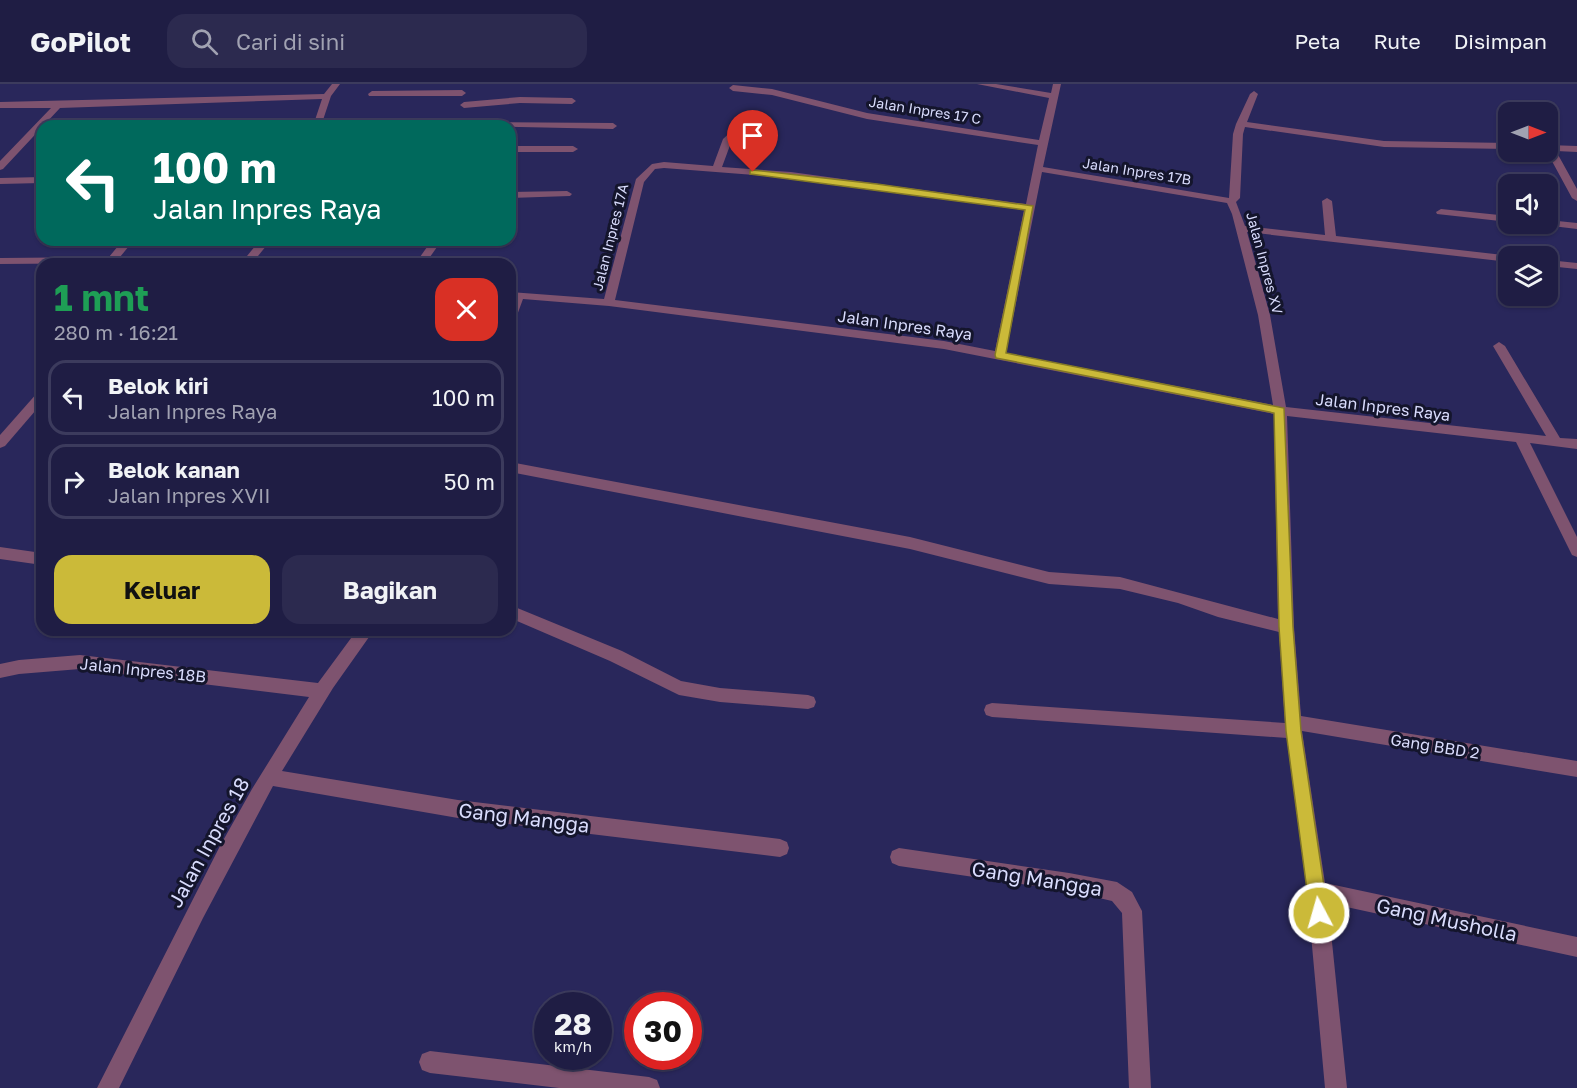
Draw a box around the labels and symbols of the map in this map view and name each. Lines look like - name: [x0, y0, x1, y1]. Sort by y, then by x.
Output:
- street label: Jalan Inpres 17 C: [868, 93, 982, 127]
- north arrow: [1498, 102, 1558, 162]
- pin: [727, 110, 778, 172]
- street label: Jalan Inpres 17B: [1081, 154, 1193, 188]
- street label: Jalan Inpres 17A: [588, 181, 632, 292]
- street label: Jalan Inpres XV: [1243, 210, 1287, 316]
- street label: Jalan Inpres Raya: [837, 306, 973, 344]
- street label: Jalan Inpres Raya: [1315, 389, 1451, 425]
- street label: Jalan Inpres 18B: [79, 653, 207, 687]
- street label: Gang BBD 2: [1389, 729, 1481, 763]
- street label: Jalan Inpres 18: [162, 773, 254, 911]
- street label: Gang Mangga: [457, 797, 591, 837]
- street label: Gang Mangga: [970, 856, 1104, 900]
- position arrow: [1287, 881, 1351, 945]
- street label: Gang Musholla: [1374, 892, 1520, 946]
- speed limit sign: 30: [624, 992, 702, 1070]

